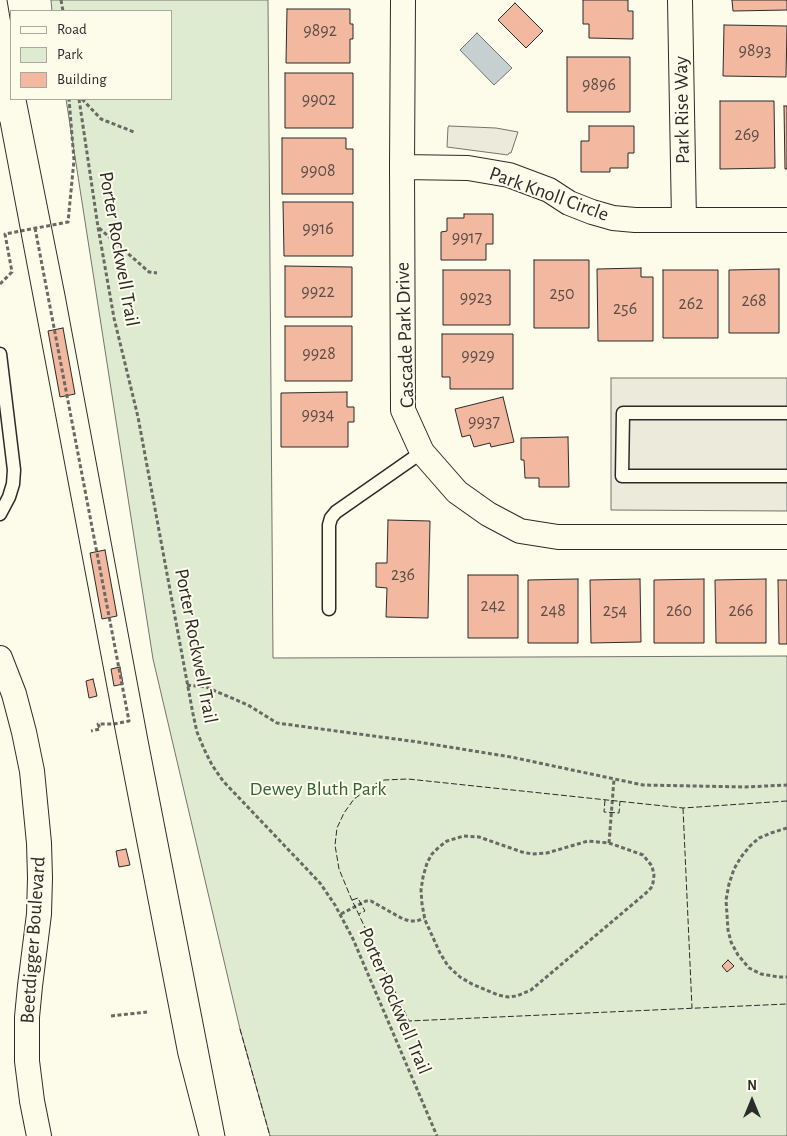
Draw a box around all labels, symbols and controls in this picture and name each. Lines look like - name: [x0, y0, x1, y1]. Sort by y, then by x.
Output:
- legend: [10, 10, 172, 100]
- house number: 9892: [303, 20, 337, 42]
- text: Road: [57, 22, 87, 37]
- house number: 9893: [739, 40, 771, 62]
- text: Park: [57, 47, 83, 62]
- street label: Park Rise Way: [669, 56, 695, 164]
- text: Building: [57, 72, 107, 87]
- house number: 9896: [582, 74, 616, 96]
- house number: 9902: [302, 89, 336, 111]
- house number: 269: [734, 124, 760, 146]
- house number: 9908: [301, 160, 335, 182]
- street label: Park Knoll Circle: [486, 161, 612, 227]
- street label: Porter Rockwell Trail: [94, 170, 144, 328]
- house number: 9916: [302, 218, 334, 240]
- house number: 9917: [452, 227, 482, 249]
- street label: Cascade Park Drive: [390, 262, 420, 408]
- house number: 9922: [301, 281, 335, 303]
- house number: 250: [549, 283, 575, 305]
- house number: 9923: [460, 287, 492, 309]
- house number: 268: [741, 290, 767, 312]
- house number: 262: [679, 293, 703, 315]
- house number: 256: [613, 298, 637, 320]
- house number: 9928: [302, 343, 336, 365]
- house number: 9929: [461, 345, 495, 367]
- house number: 9934: [302, 404, 334, 426]
- house number: 9937: [468, 411, 500, 433]
- house number: 236: [391, 564, 415, 586]
- street label: Porter Rockwell Trail: [169, 567, 223, 725]
- house number: 242: [480, 595, 506, 617]
- house number: 248: [540, 600, 566, 622]
- house number: 254: [603, 600, 627, 622]
- house number: 260: [666, 600, 692, 622]
- house number: 266: [728, 600, 754, 622]
- park label: Dewey Bluth Park: [250, 777, 386, 801]
- street label: Beetdigger Boulevard: [15, 856, 51, 1024]
- street label: Porter Rockwell Trail: [353, 924, 437, 1078]
- north arrow: [727, 1076, 777, 1126]
- text: N: [747, 1079, 757, 1093]

